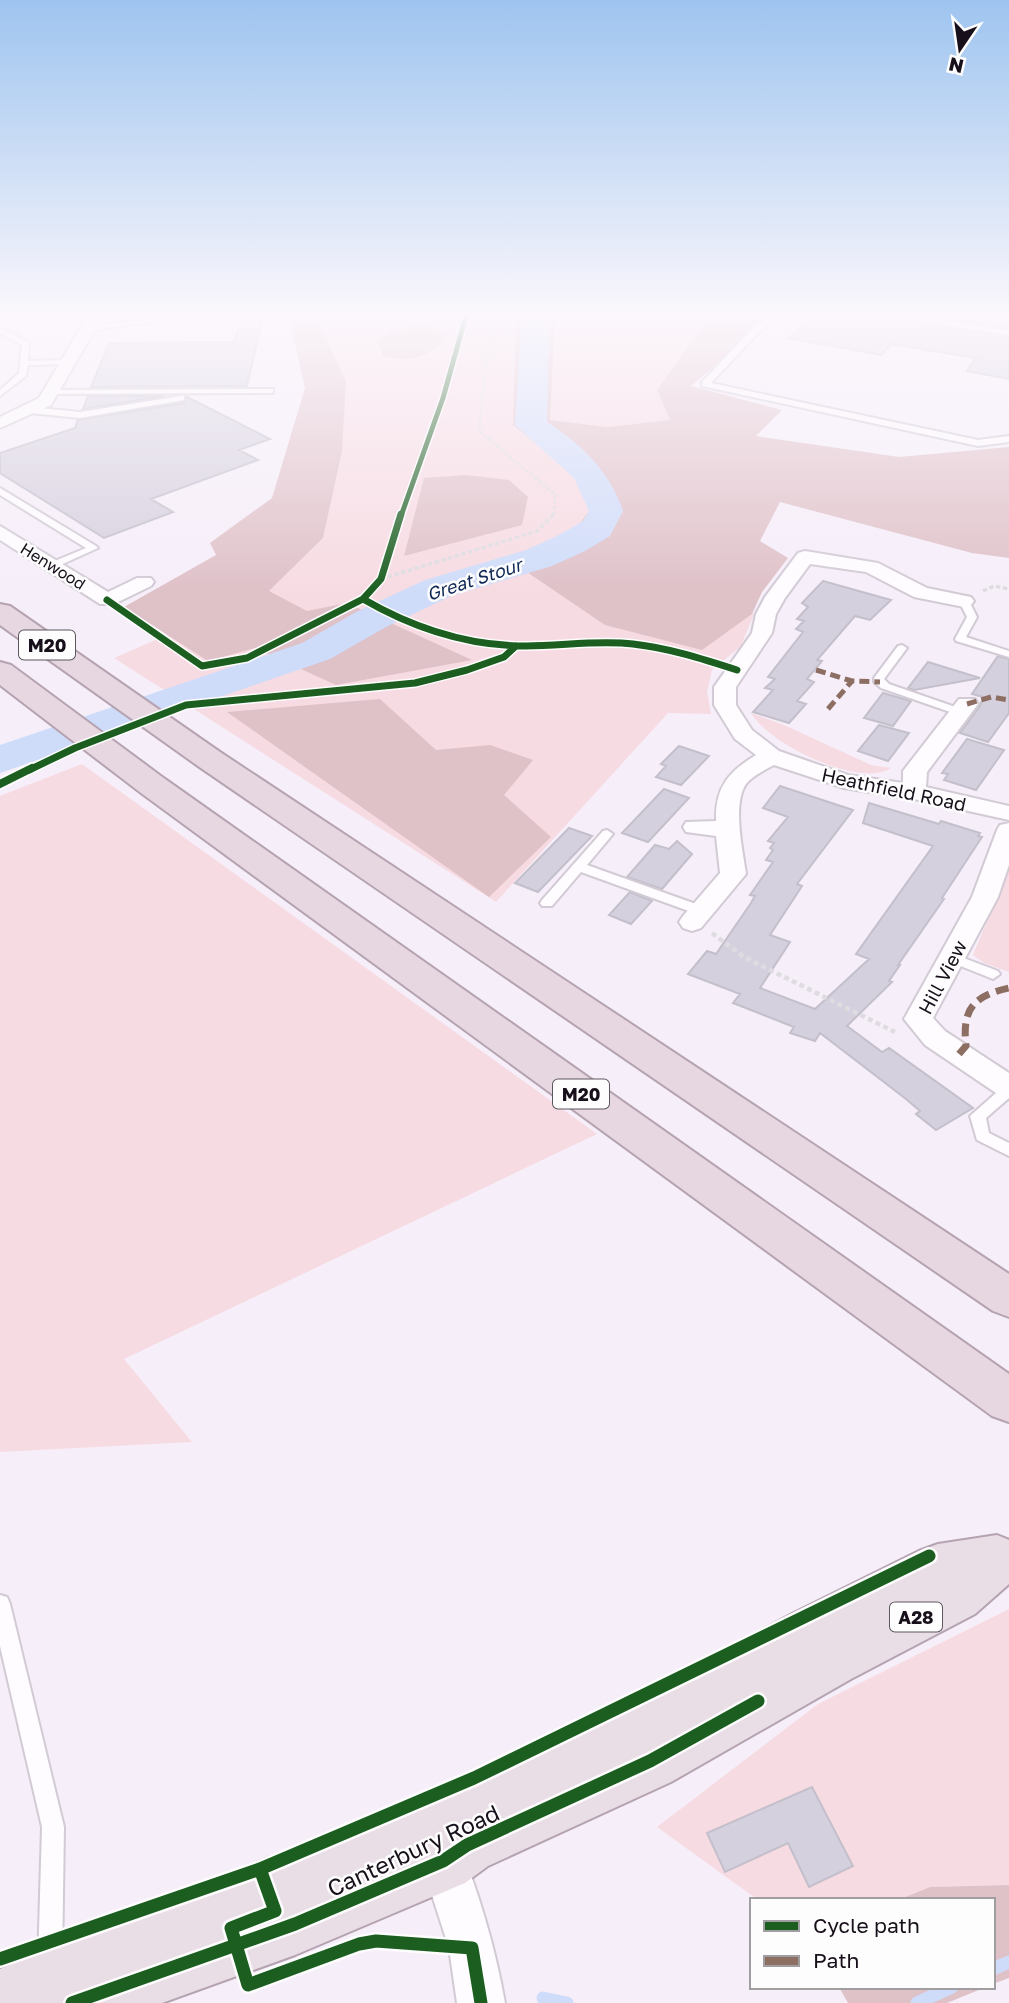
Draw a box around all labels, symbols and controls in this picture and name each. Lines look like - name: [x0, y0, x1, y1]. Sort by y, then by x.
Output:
- north arrow: [925, 14, 995, 84]
- text: N: [946, 53, 966, 79]
- street label: Henwood: [17, 538, 89, 594]
- water label: Great Stour: [424, 552, 527, 605]
- road number: M20: [19, 630, 75, 660]
- street label: Heathfield Road: [820, 762, 968, 816]
- street label: Hill View: [913, 936, 971, 1018]
- road number: M20: [553, 1079, 609, 1108]
- road number: A28: [890, 1602, 942, 1632]
- street label: Canterbury Road: [322, 1798, 504, 1902]
- legend: [750, 1898, 995, 1989]
- text: Cycle path: [813, 1912, 920, 1938]
- text: Path: [813, 1947, 860, 1973]

